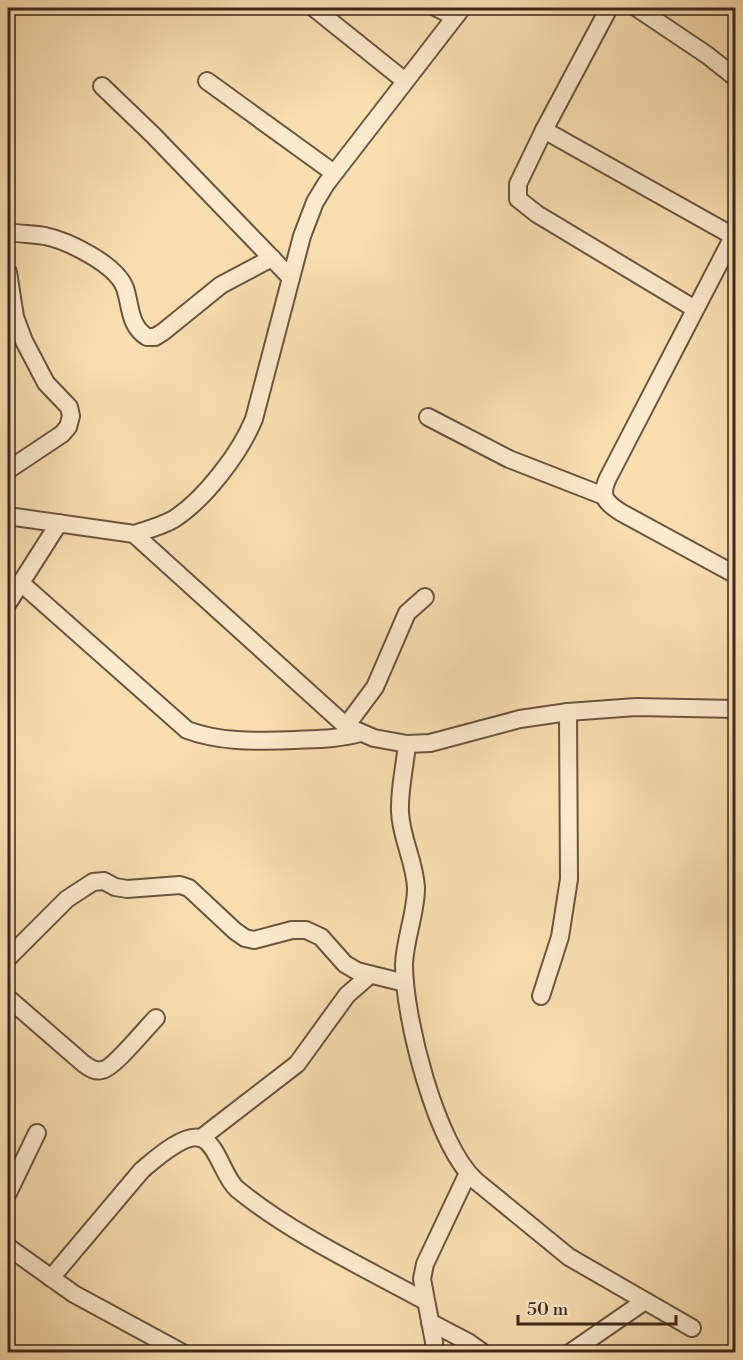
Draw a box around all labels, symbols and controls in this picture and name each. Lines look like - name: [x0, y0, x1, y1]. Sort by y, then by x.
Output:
- scale bar: [518, 1288, 676, 1326]
- text: 50 m: [527, 1298, 569, 1321]

